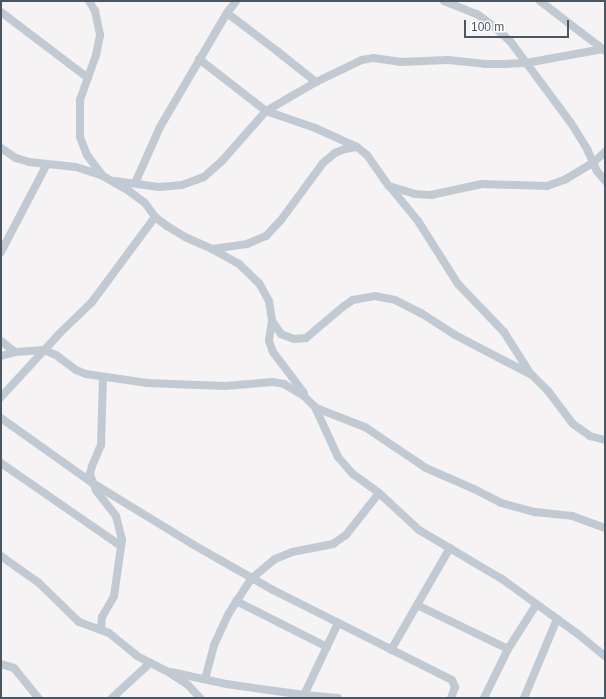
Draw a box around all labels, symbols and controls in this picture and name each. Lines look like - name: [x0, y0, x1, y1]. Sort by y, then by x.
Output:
- scale bar: [466, 12, 571, 38]
- text: 100 m: [471, 20, 504, 34]

